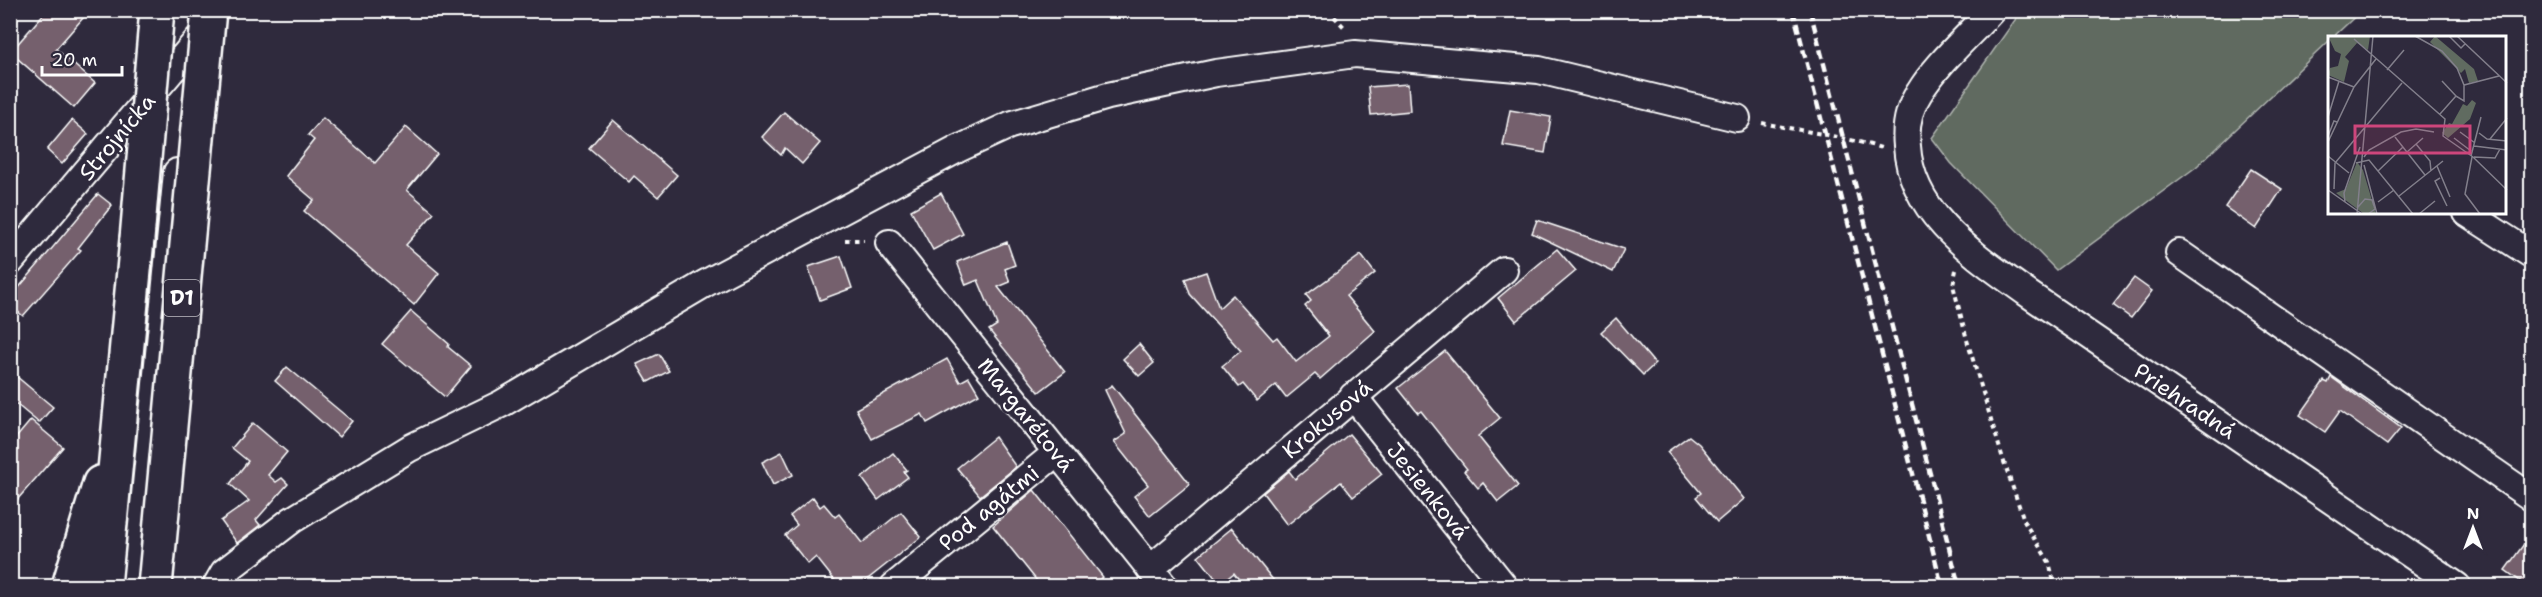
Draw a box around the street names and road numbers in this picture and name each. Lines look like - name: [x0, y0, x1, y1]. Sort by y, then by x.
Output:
- street label: Strojnícka: [72, 87, 162, 187]
- road number: D1: [164, 280, 200, 316]
- street label: Margarétová: [971, 352, 1081, 478]
- street label: Priehradná: [2128, 356, 2242, 446]
- street label: Krokusová: [1276, 373, 1378, 465]
- street label: Jesienková: [1380, 437, 1476, 546]
- street label: Pod agátmi: [933, 458, 1045, 558]

